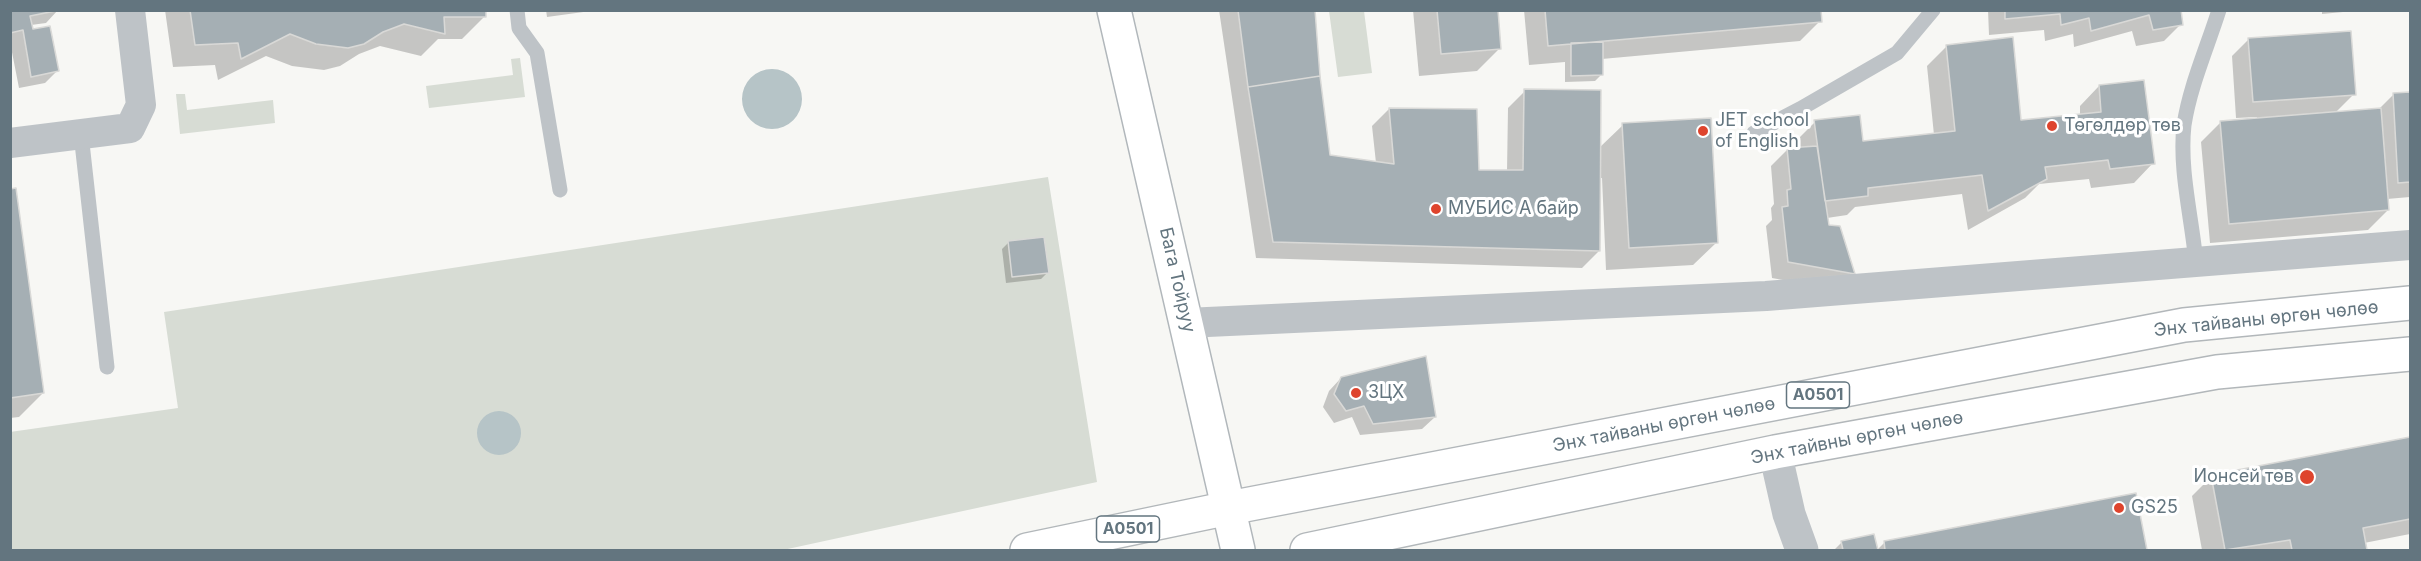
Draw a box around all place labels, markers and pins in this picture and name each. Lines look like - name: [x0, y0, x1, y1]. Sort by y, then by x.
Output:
- place label: JET school of English: [1715, 110, 1809, 152]
- place label: Төгөлдөр төв: [2064, 115, 2181, 137]
- marker: Төгөлдөр төв: [2045, 119, 2059, 133]
- marker: JET school of English: [1696, 124, 1710, 138]
- place label: МУБИС А байр: [1448, 198, 1579, 220]
- marker: МУБИС А байр: [1429, 202, 1443, 216]
- place label: ЗЦХ: [1368, 382, 1404, 404]
- marker: ЗЦХ: [1349, 386, 1363, 400]
- place label: Ионсей төв: [2193, 466, 2294, 488]
- marker: Ионсей төв: [2298, 468, 2316, 486]
- place label: GS25: [2131, 497, 2178, 519]
- marker: GS25: [2112, 501, 2126, 515]

